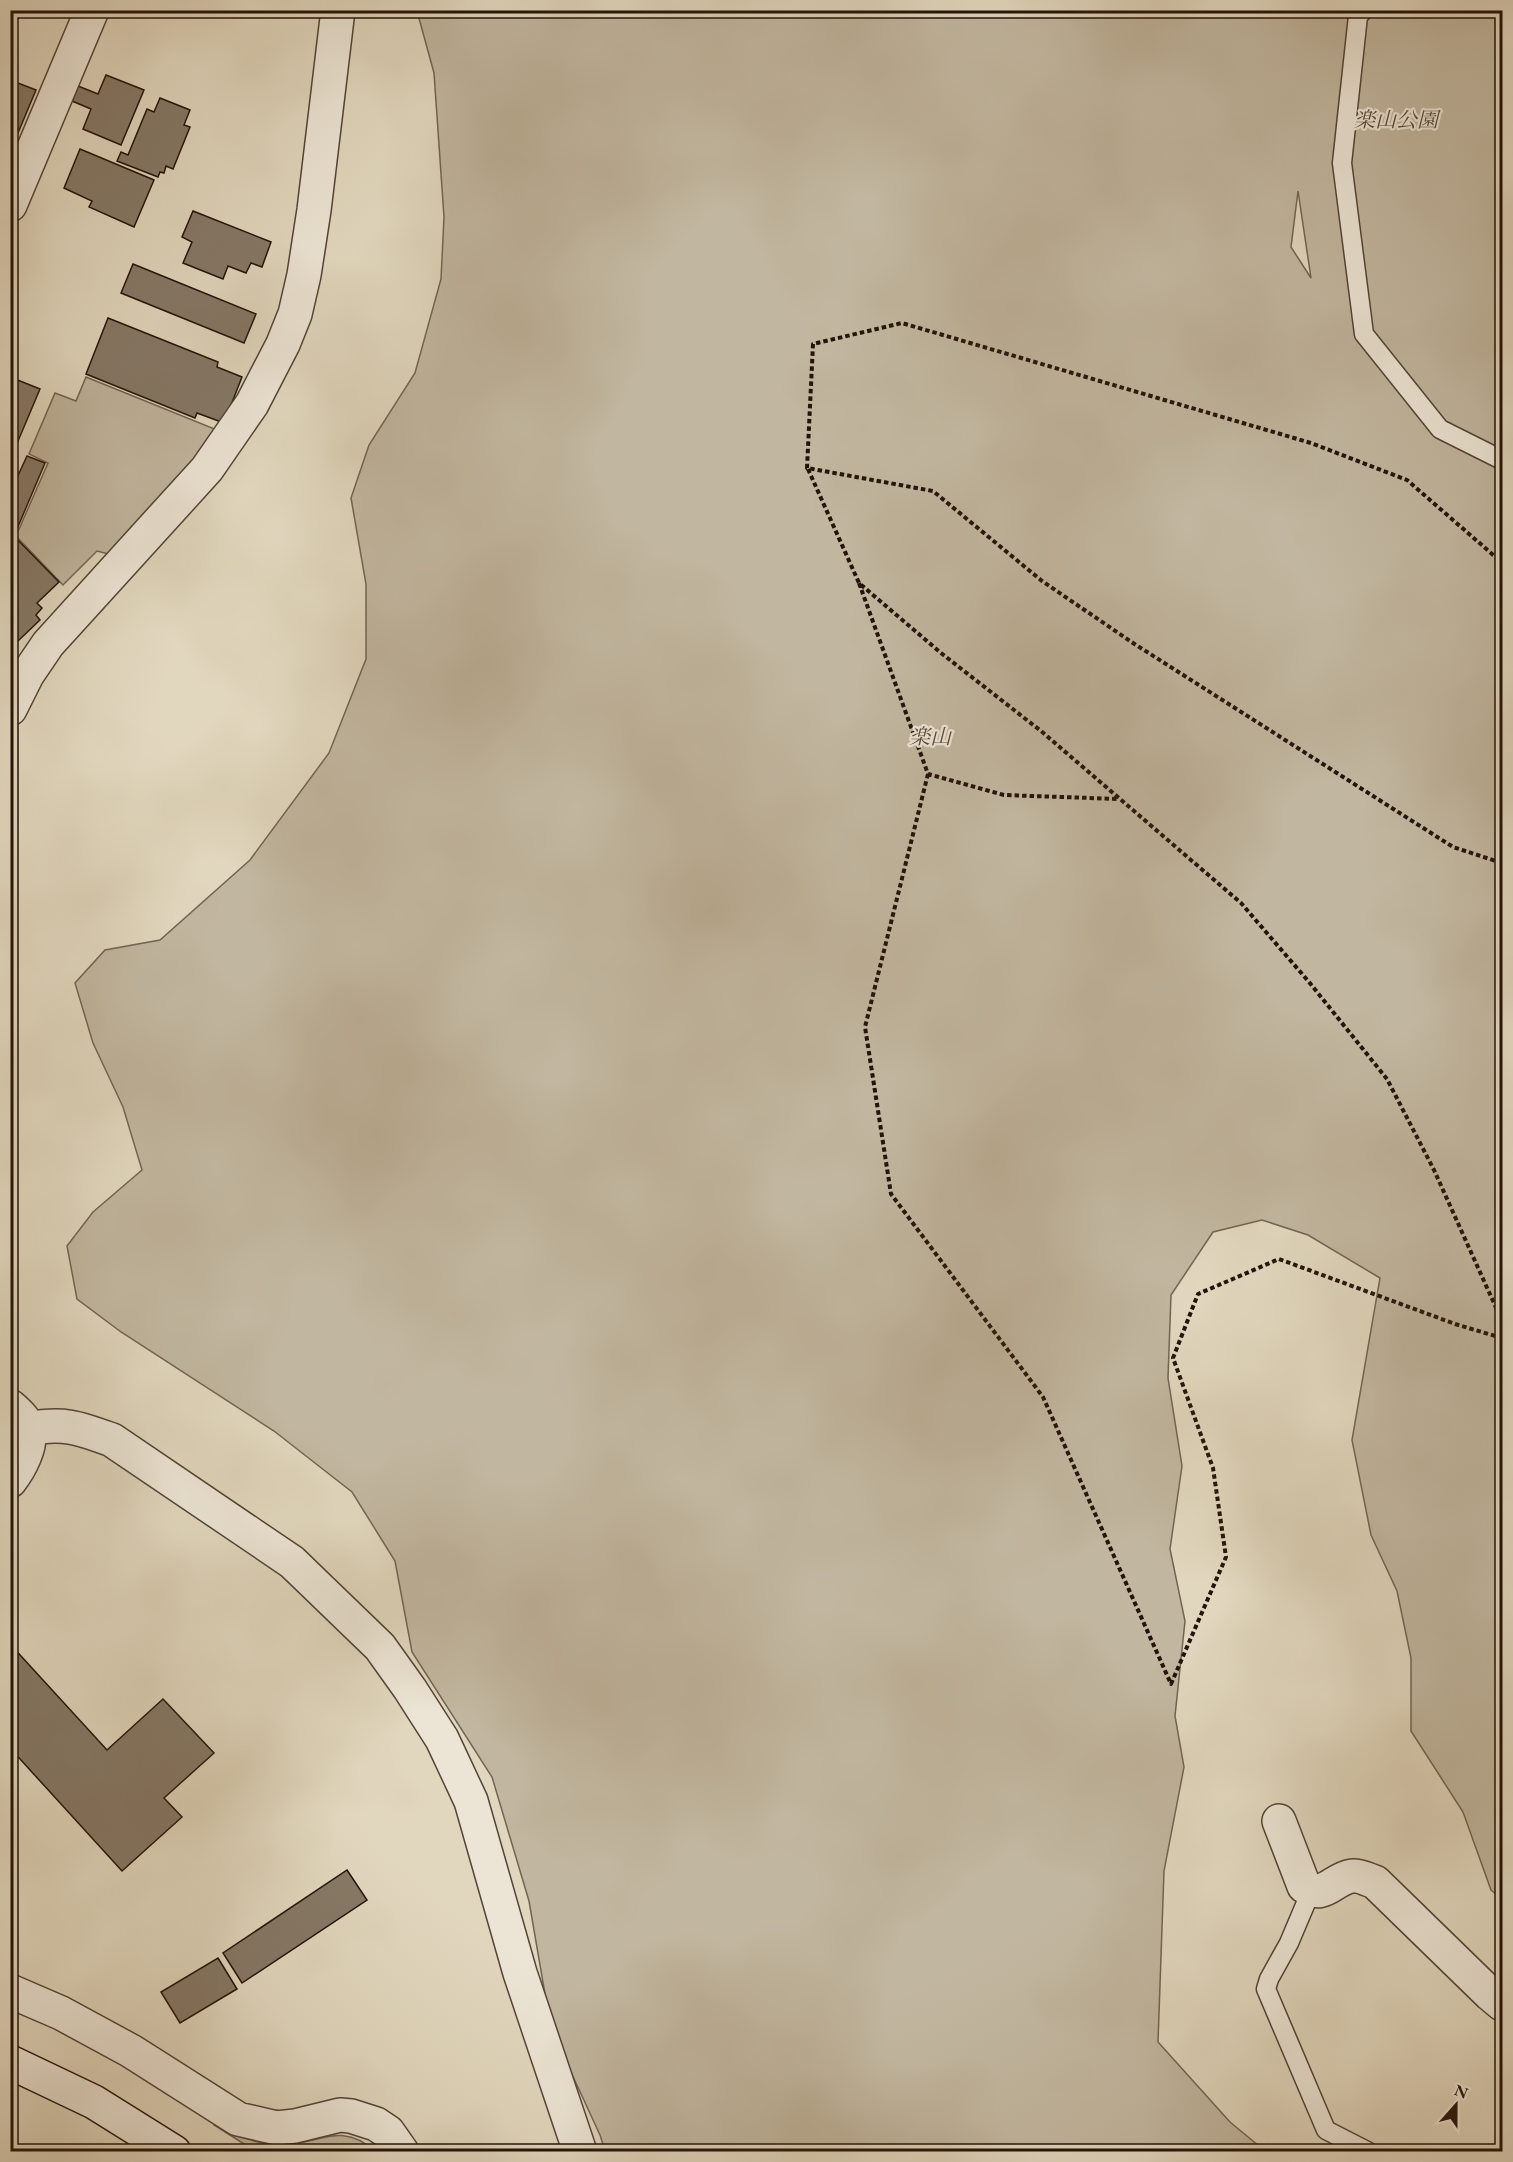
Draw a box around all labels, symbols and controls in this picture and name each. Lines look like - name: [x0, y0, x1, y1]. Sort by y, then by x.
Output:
- park label: 楽山公園: [1354, 106, 1441, 133]
- park label: 楽山: [909, 723, 953, 750]
- north arrow: [1426, 2075, 1486, 2135]
- text: N: [1451, 2079, 1471, 2104]

